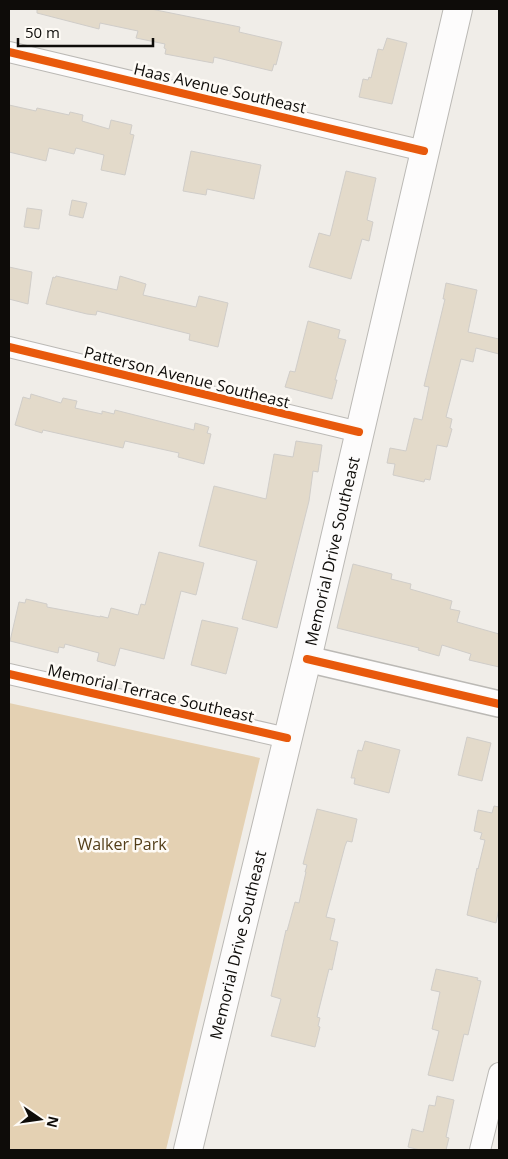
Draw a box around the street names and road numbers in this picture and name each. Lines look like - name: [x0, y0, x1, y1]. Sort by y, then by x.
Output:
- street label: Haas Avenue Southeast: [132, 57, 309, 119]
- street label: Patterson Avenue Southeast: [82, 341, 293, 413]
- street label: Memorial Drive Southeast: [299, 454, 365, 648]
- street label: Memorial Terrace Southeast: [46, 659, 257, 728]
- street label: Memorial Drive Southeast: [204, 848, 271, 1042]

